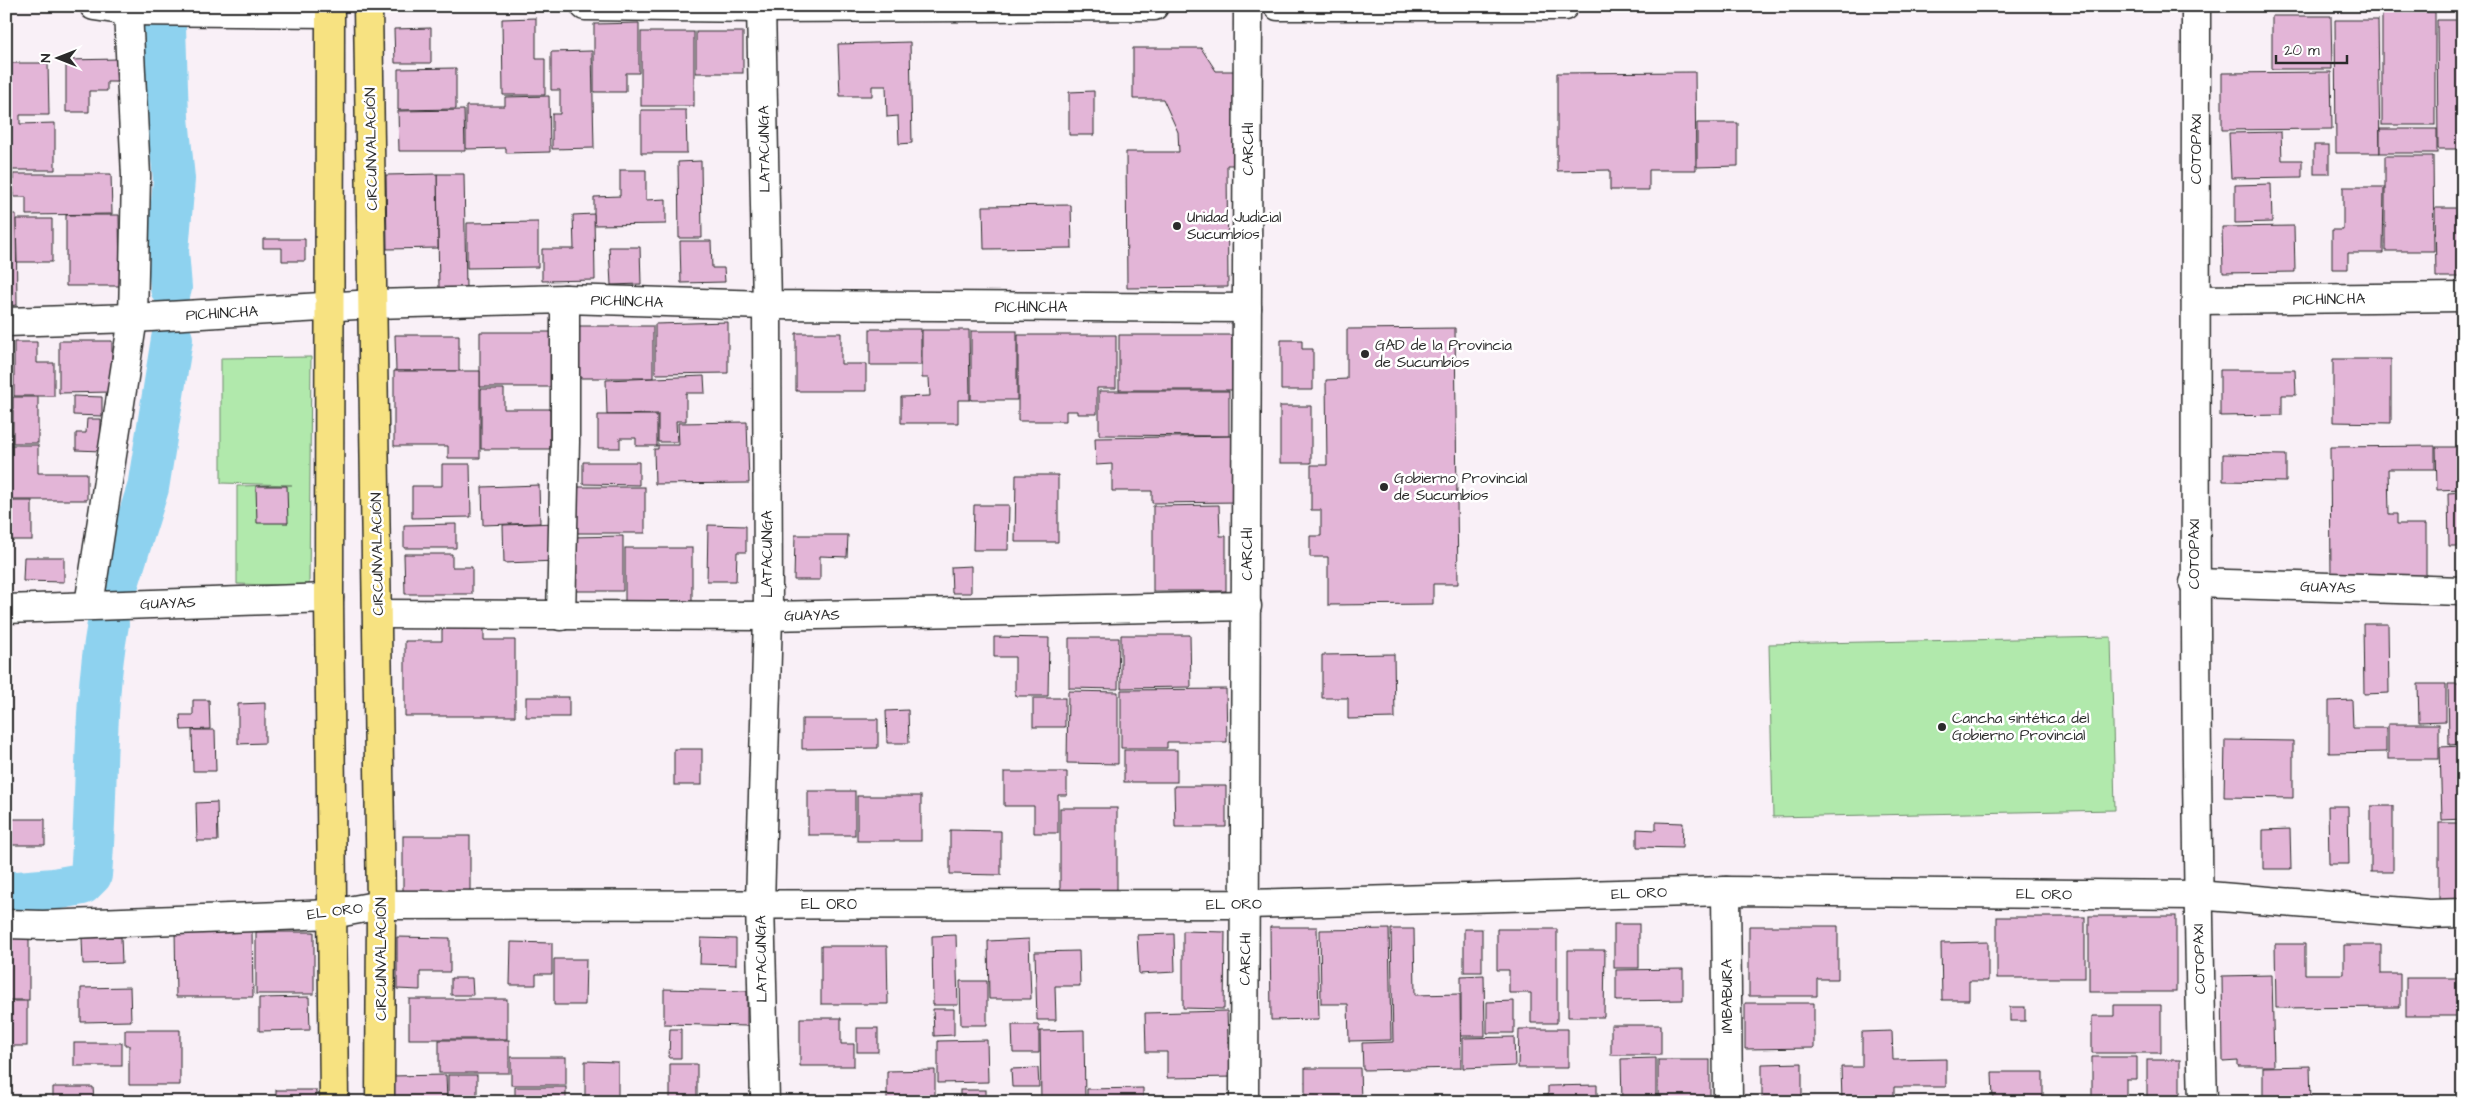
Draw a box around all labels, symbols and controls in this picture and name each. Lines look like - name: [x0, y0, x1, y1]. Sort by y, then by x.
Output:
- north arrow: [32, 32, 82, 82]
- scale bar: [2276, 32, 2348, 64]
- text: 20 m: [2284, 40, 2320, 61]
- text: N: [36, 53, 56, 62]
- street label: CIRCUNVALACIÓN: [360, 87, 383, 211]
- street label: LATACUNGA: [753, 105, 776, 193]
- street label: COTOPAXI: [2186, 114, 2207, 184]
- street label: CARCHI: [1238, 123, 1259, 175]
- place label: Unidad Judicial Sucumbíos: [1187, 207, 1281, 245]
- marker: Unidad Judicial Sucumbíos: [1171, 220, 1183, 232]
- street label: PICHINCHA: [2293, 288, 2366, 311]
- street label: PICHINCHA: [590, 290, 664, 313]
- street label: PICHINCHA: [995, 297, 1068, 318]
- street label: PICHINCHA: [185, 301, 259, 326]
- place label: GAD de la Provincia de Sucumbíos: [1375, 335, 1512, 373]
- marker: GAD de la Provincia de Sucumbíos: [1359, 348, 1371, 360]
- place label: Gobierno Provincial de Sucumbíos: [1394, 468, 1527, 506]
- marker: Gobierno Provincial de Sucumbíos: [1378, 481, 1390, 493]
- street label: CIRCUNVALACIÓN: [366, 492, 389, 616]
- street label: LATACUNGA: [757, 510, 778, 598]
- street label: COTOPAXI: [2184, 519, 2205, 589]
- street label: CARCHI: [1237, 528, 1258, 580]
- street label: GUAYAS: [2300, 576, 2357, 599]
- street label: GUAYAS: [140, 592, 197, 615]
- street label: GUAYAS: [784, 605, 840, 626]
- place label: Cancha sintética del Gobierno Provincial: [1952, 708, 2089, 746]
- marker: Cancha sintética del Gobierno Provincial: [1936, 721, 1948, 733]
- street label: EL ORO: [1611, 882, 1667, 905]
- street label: EL ORO: [2016, 884, 2072, 905]
- street label: EL ORO: [801, 894, 857, 915]
- street label: EL ORO: [1206, 894, 1262, 915]
- street label: CIRCUNVALACIÓN: [371, 897, 392, 1021]
- street label: EL ORO: [306, 898, 364, 925]
- street label: LATACUNGA: [750, 915, 773, 1003]
- street label: COTOPAXI: [2188, 923, 2211, 995]
- street label: CARCHI: [1235, 932, 1256, 986]
- street label: IMBABURA: [1717, 958, 1738, 1033]

